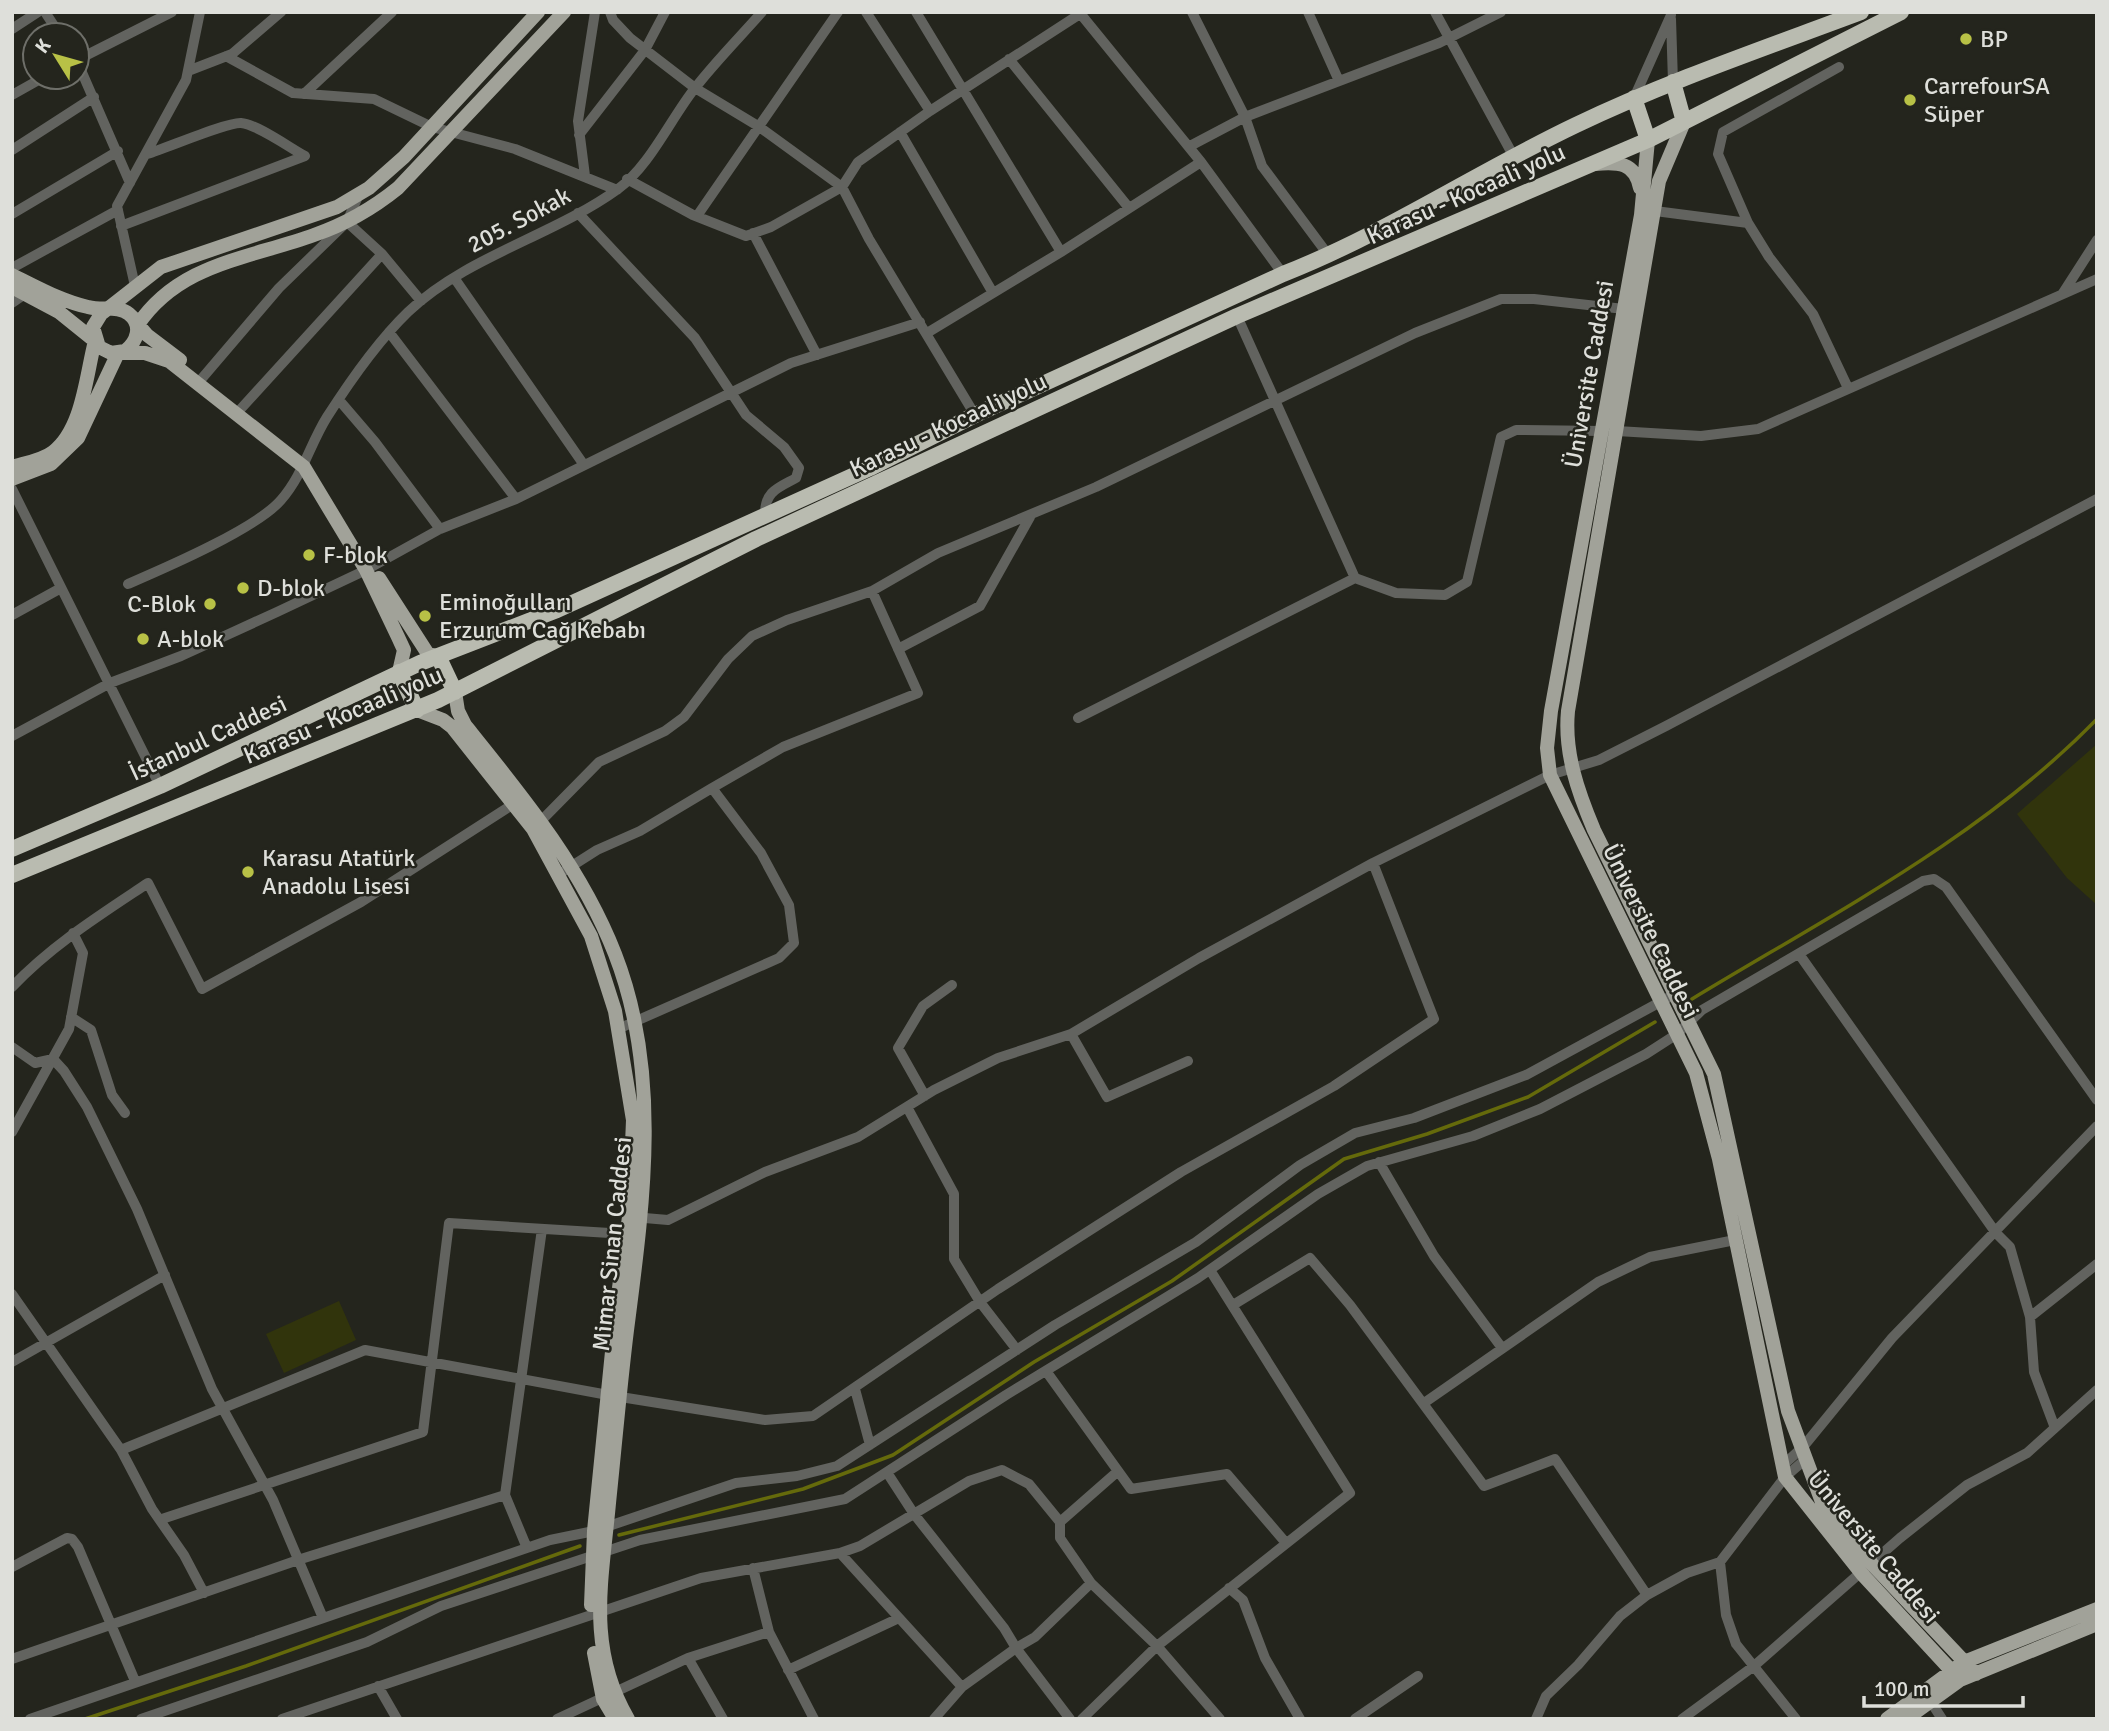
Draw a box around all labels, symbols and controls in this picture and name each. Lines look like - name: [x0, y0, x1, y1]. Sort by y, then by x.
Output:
- north arrow: [21, 21, 91, 91]
- place label: BP: [1980, 24, 2008, 54]
- marker: BP: [1958, 31, 1974, 47]
- text: K: [30, 34, 56, 58]
- place label: CarrefourSA Süper: [1924, 71, 2050, 129]
- marker: CarrefourSA Süper: [1902, 92, 1918, 108]
- street label: Karasu - Kocaali yolu: [1362, 137, 1570, 251]
- street label: 205. Sokak: [462, 180, 576, 260]
- street label: Üniversite Caddesi: [1558, 278, 1620, 470]
- street label: Karasu - Kocaali yolu: [845, 366, 1051, 484]
- place label: F-blok: [323, 540, 388, 570]
- marker: F-blok: [301, 547, 317, 563]
- place label: D-blok: [257, 573, 325, 603]
- marker: D-blok: [235, 580, 251, 596]
- place label: Eminoğulları Erzurum Cağ Kebabı: [439, 587, 646, 645]
- place label: C-Blok: [127, 589, 196, 619]
- marker: C-Blok: [202, 596, 218, 612]
- marker: Eminoğulları Erzurum Cağ Kebabı: [417, 608, 433, 624]
- place label: A-blok: [157, 624, 224, 654]
- marker: A-blok: [135, 631, 151, 647]
- street label: Karasu - Kocaali yolu: [239, 659, 447, 771]
- street label: İstanbul Caddesi: [125, 688, 291, 788]
- street label: Üniversite Caddesi: [1596, 839, 1706, 1023]
- place label: Karasu Atatürk Anadolu Lisesi: [262, 843, 415, 901]
- marker: Karasu Atatürk Anadolu Lisesi: [240, 864, 256, 880]
- street label: Mimar Sinan Caddesi: [586, 1135, 638, 1353]
- street label: Üniversite Caddesi: [1801, 1465, 1947, 1629]
- scale bar: [1864, 1664, 2023, 1708]
- text: 100 m: [1874, 1676, 1929, 1702]

